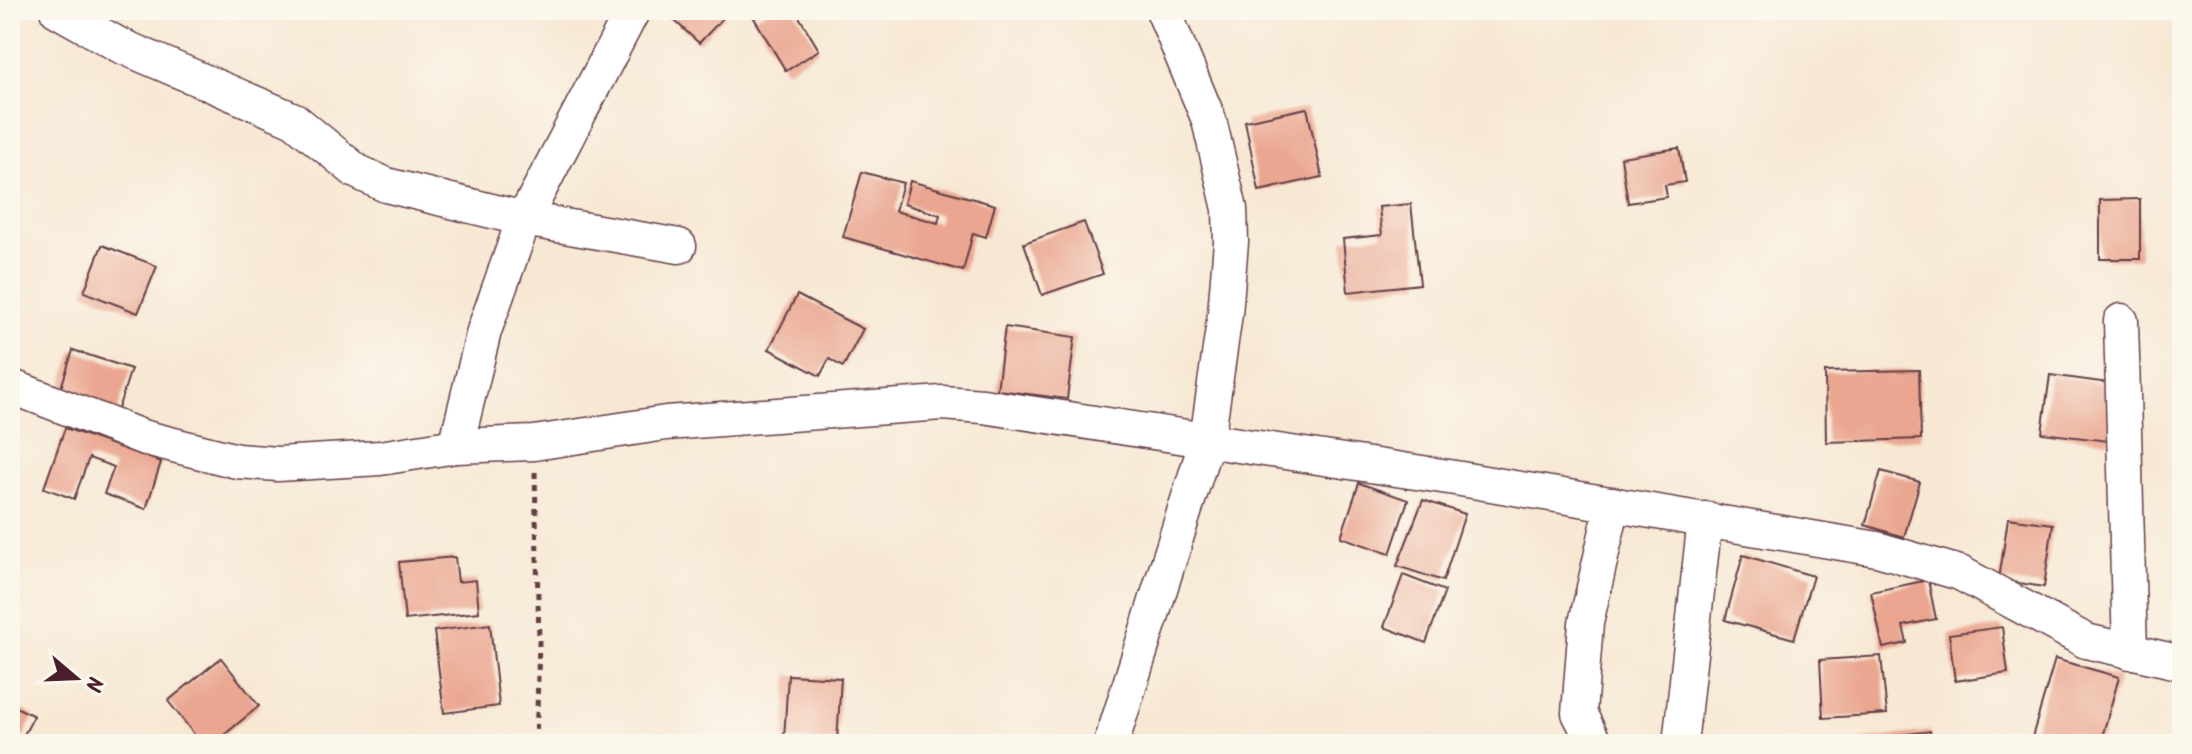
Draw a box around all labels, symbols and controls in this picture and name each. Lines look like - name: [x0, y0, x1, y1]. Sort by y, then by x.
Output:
- north arrow: [36, 638, 116, 718]
- text: N: [74, 671, 111, 696]

